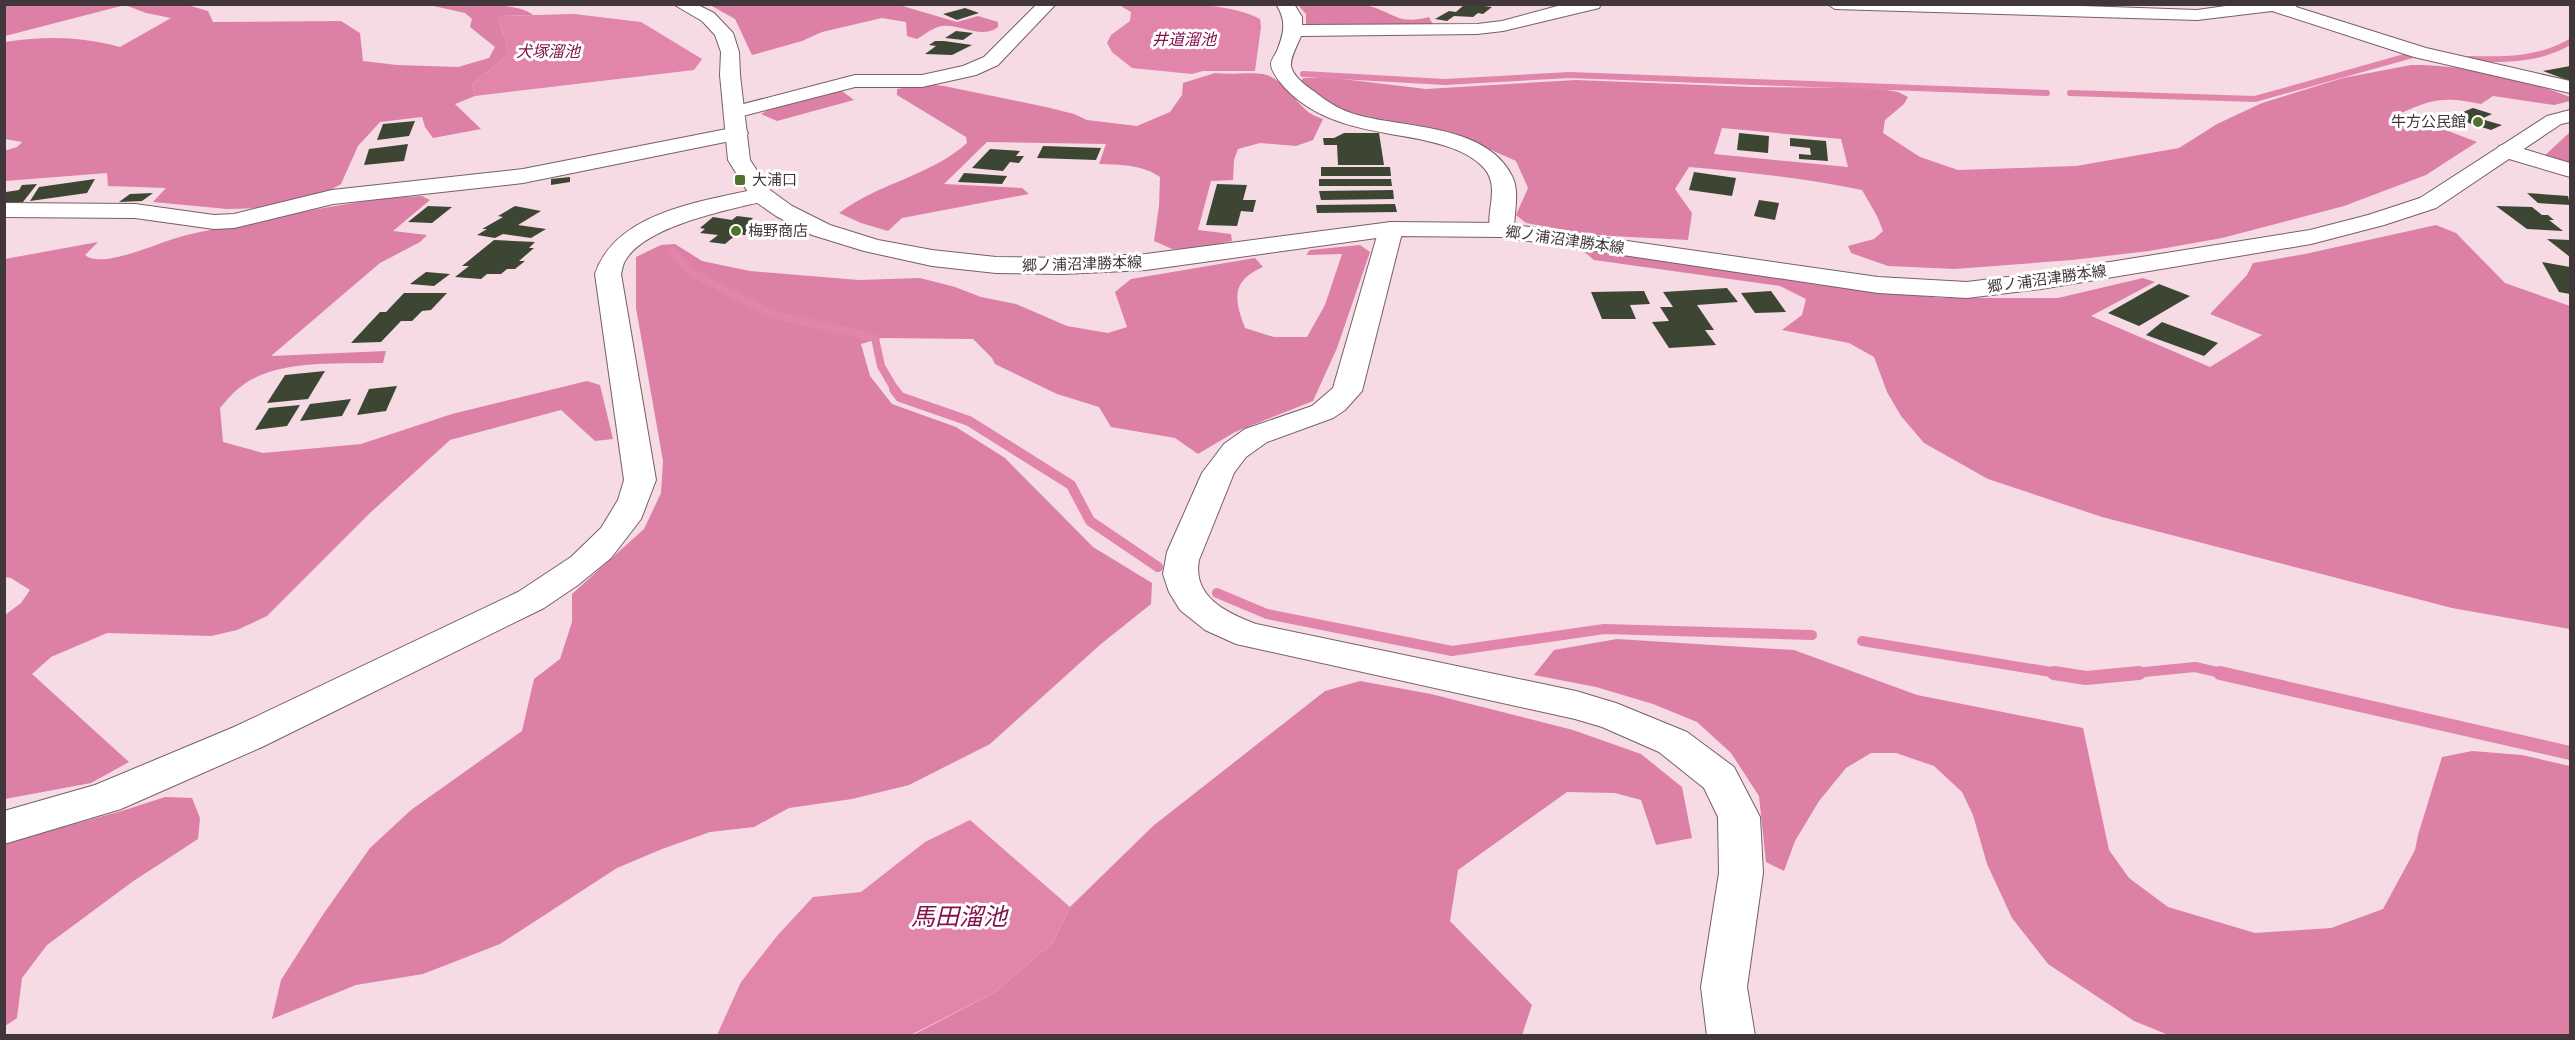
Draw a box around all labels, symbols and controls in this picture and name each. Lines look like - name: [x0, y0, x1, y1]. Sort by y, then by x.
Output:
- water label: 井道溜池: [1152, 29, 1218, 49]
- water label: 犬塚溜池: [516, 41, 582, 61]
- place label: 牛方公民館: [2391, 112, 2466, 131]
- marker: 牛方公民館: [2471, 115, 2485, 129]
- place label: 大浦口: [752, 170, 797, 189]
- marker: 大浦口: [733, 173, 747, 187]
- place label: 梅野商店: [748, 221, 808, 240]
- street label: 郷ノ浦沼津勝本線: [1504, 222, 1626, 257]
- marker: 梅野商店: [729, 224, 743, 238]
- street label: 郷ノ浦沼津勝本線: [1022, 252, 1142, 275]
- street label: 郷ノ浦沼津勝本線: [1986, 261, 2108, 296]
- water label: 馬田溜池: [911, 901, 1009, 932]

